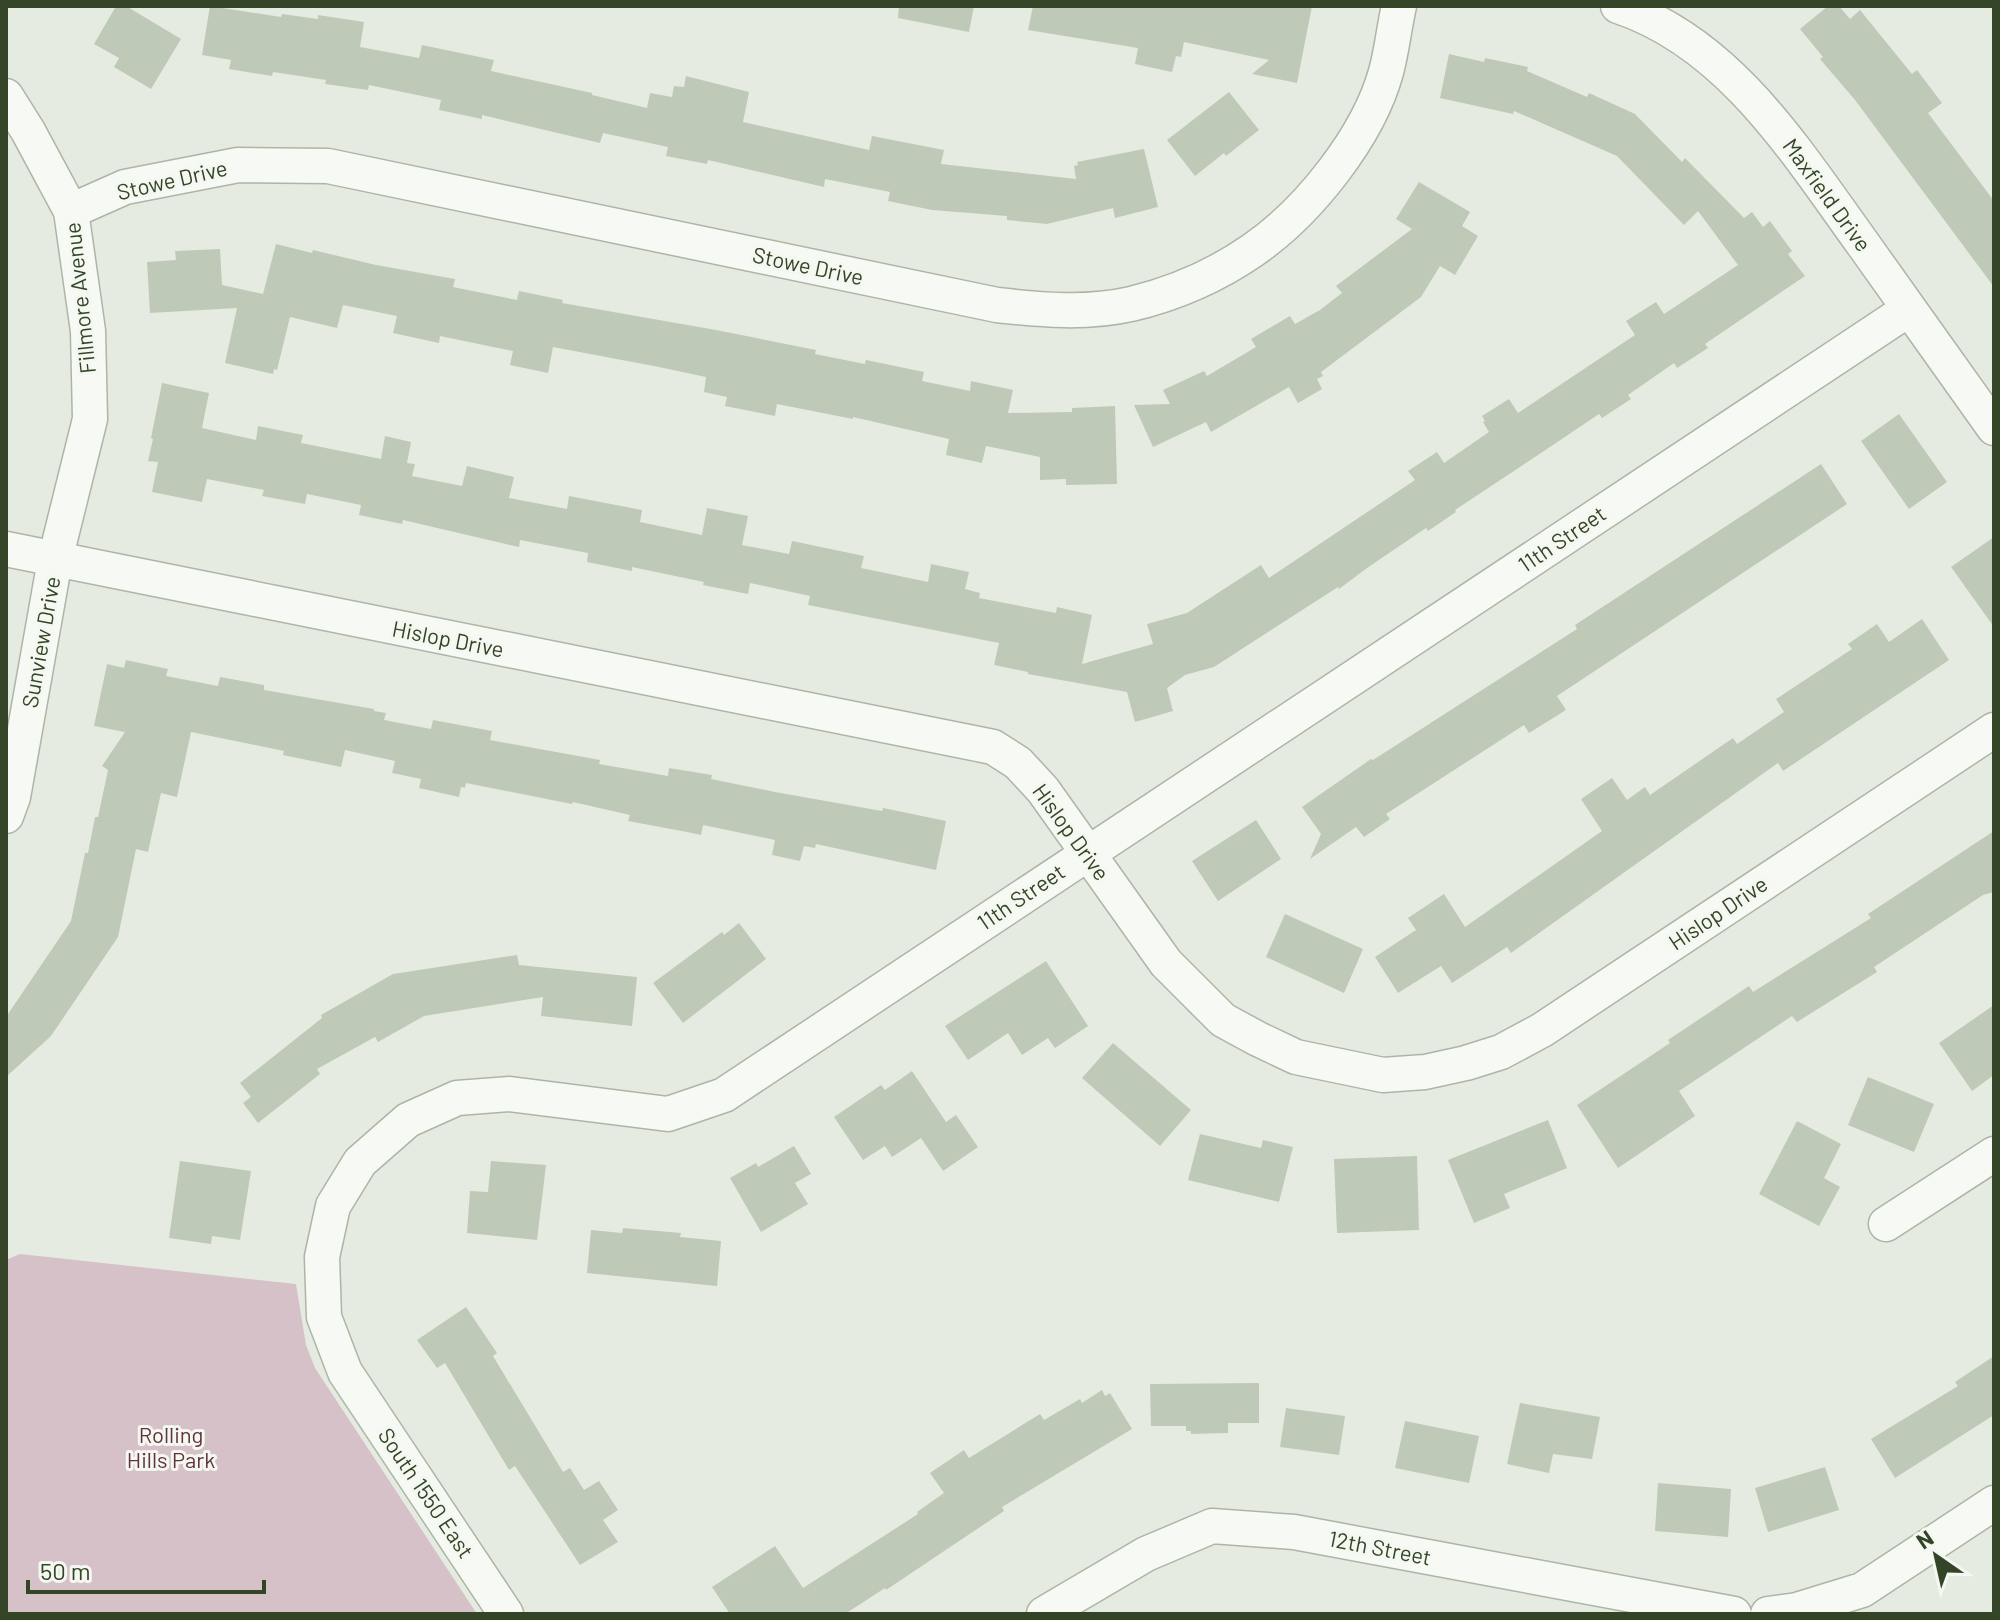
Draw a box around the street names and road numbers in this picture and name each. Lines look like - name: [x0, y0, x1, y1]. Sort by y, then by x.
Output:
- street label: Maxfield Drive: [1778, 133, 1877, 256]
- street label: Stowe Drive: [114, 154, 230, 204]
- street label: Fillmore Avenue: [58, 221, 100, 375]
- street label: Stowe Drive: [750, 241, 866, 289]
- street label: 11th Street: [1513, 499, 1610, 577]
- street label: Sunview Drive: [16, 574, 64, 710]
- street label: Hislop Drive: [390, 614, 506, 662]
- street label: Hislop Drive: [1028, 778, 1116, 885]
- street label: 11th Street: [972, 857, 1069, 935]
- street label: Hislop Drive: [1663, 870, 1772, 955]
- street label: South 1550 East: [374, 1423, 480, 1562]
- street label: 12th Street: [1327, 1524, 1434, 1570]

